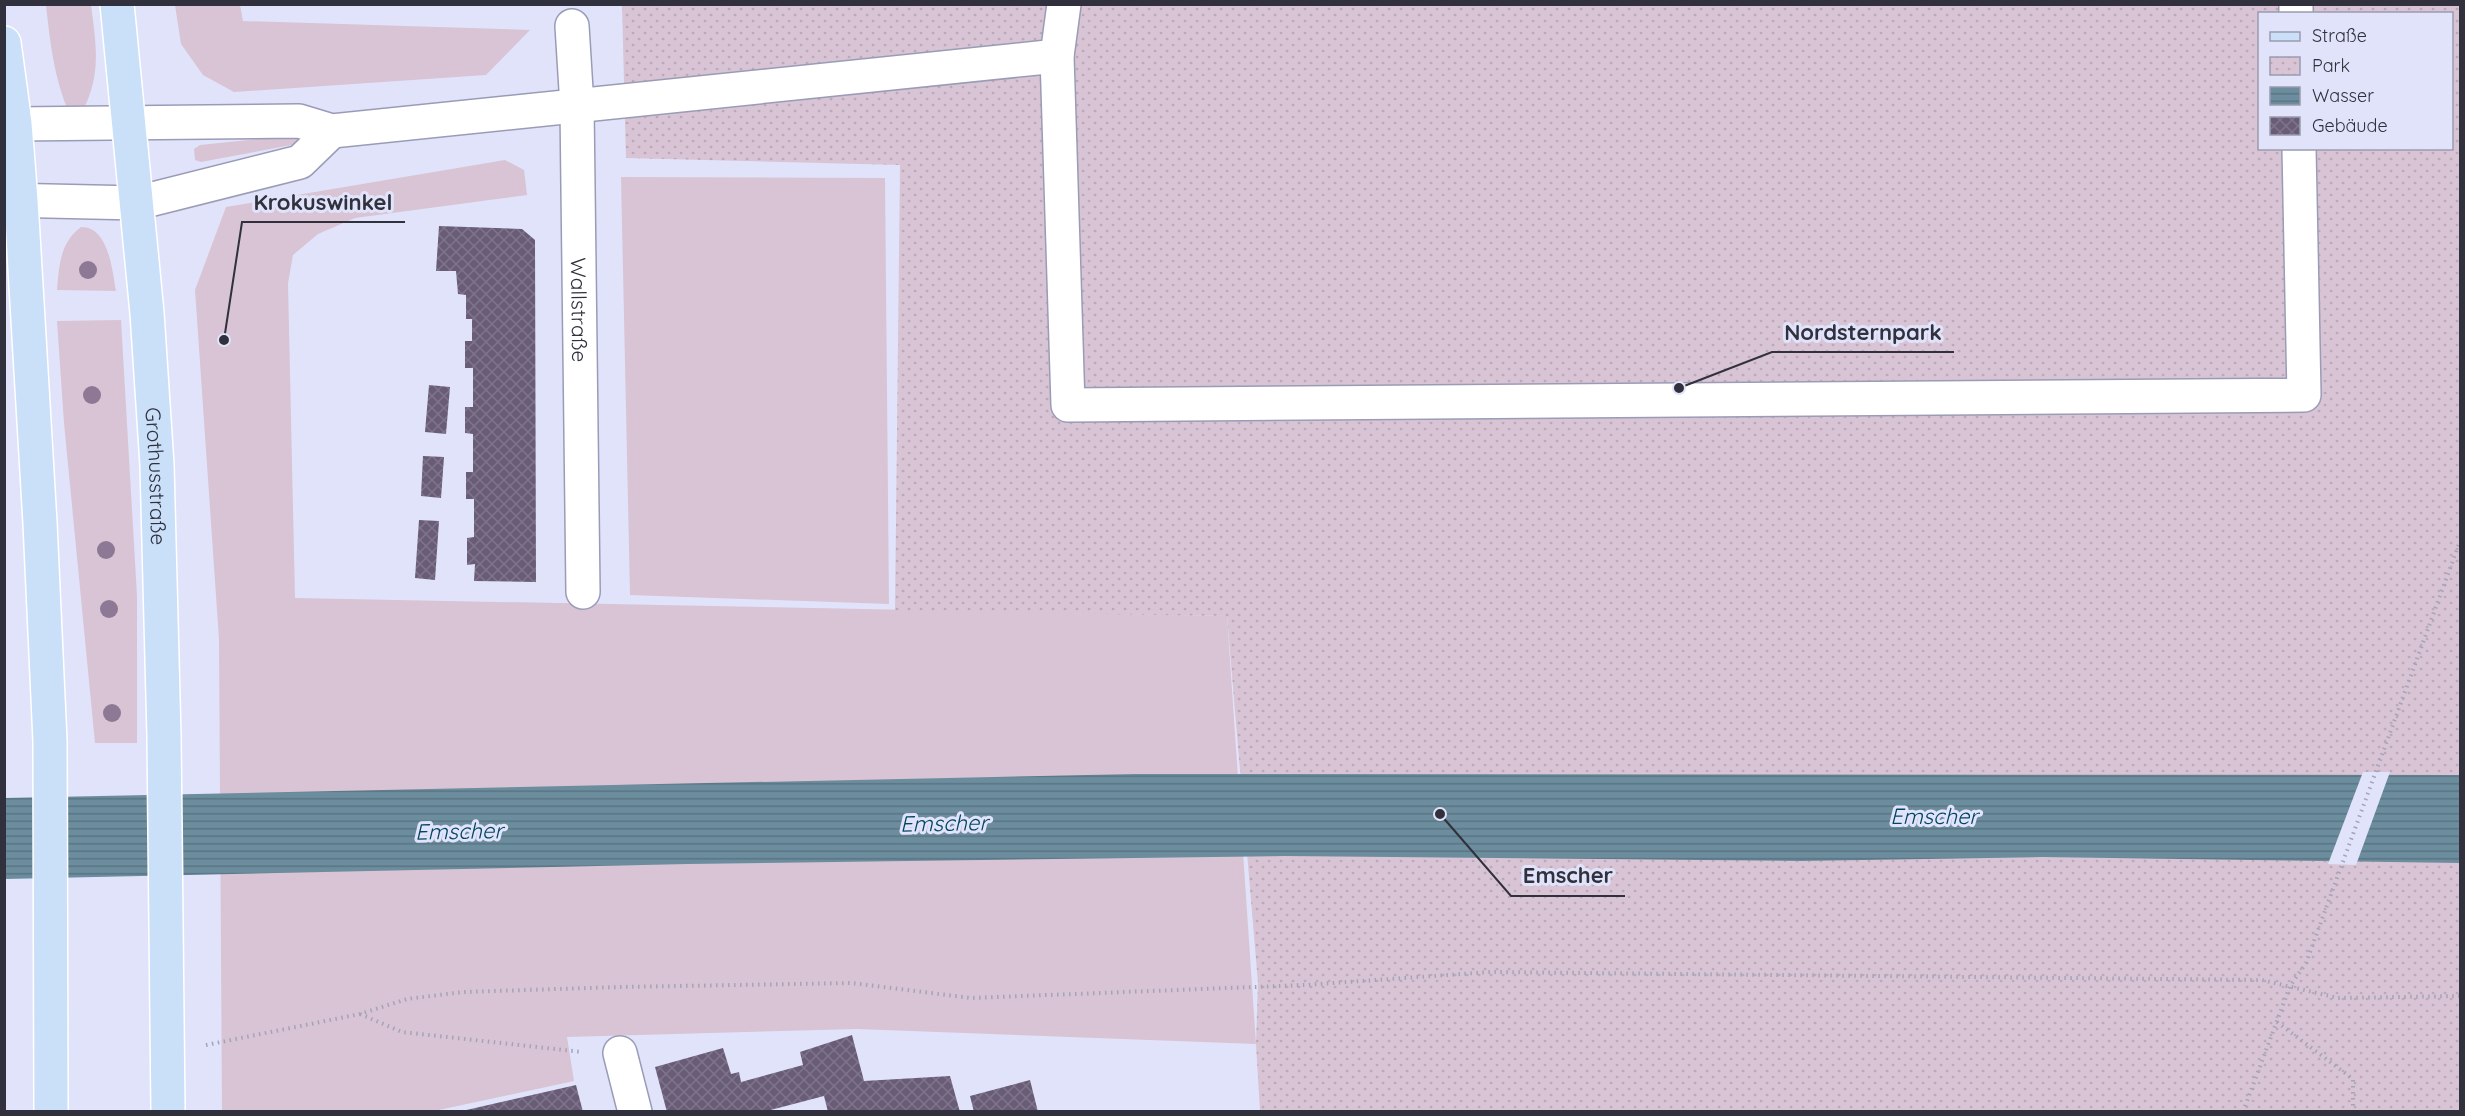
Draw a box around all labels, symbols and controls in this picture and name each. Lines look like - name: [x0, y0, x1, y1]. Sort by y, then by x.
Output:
- legend: [2258, 12, 2453, 150]
- text: Straße: [2312, 24, 2367, 47]
- text: Park: [2312, 54, 2350, 77]
- text: Wasser: [2312, 84, 2374, 107]
- text: Gebäude: [2312, 114, 2388, 137]
- callout: Krokuswinkel: [242, 182, 405, 222]
- text: Krokuswinkel: [253, 188, 393, 216]
- street label: Wallstraße: [566, 257, 593, 362]
- callout: Nordsternpark: [1772, 312, 1954, 352]
- text: Nordsternpark: [1784, 318, 1942, 346]
- street label: Grothusstraße: [140, 407, 172, 546]
- water label: Emscher: [1890, 802, 1980, 830]
- water label: Emscher: [900, 808, 991, 838]
- water label: Emscher: [415, 816, 506, 846]
- callout: Emscher: [1511, 856, 1625, 896]
- text: Emscher: [1523, 861, 1614, 889]

